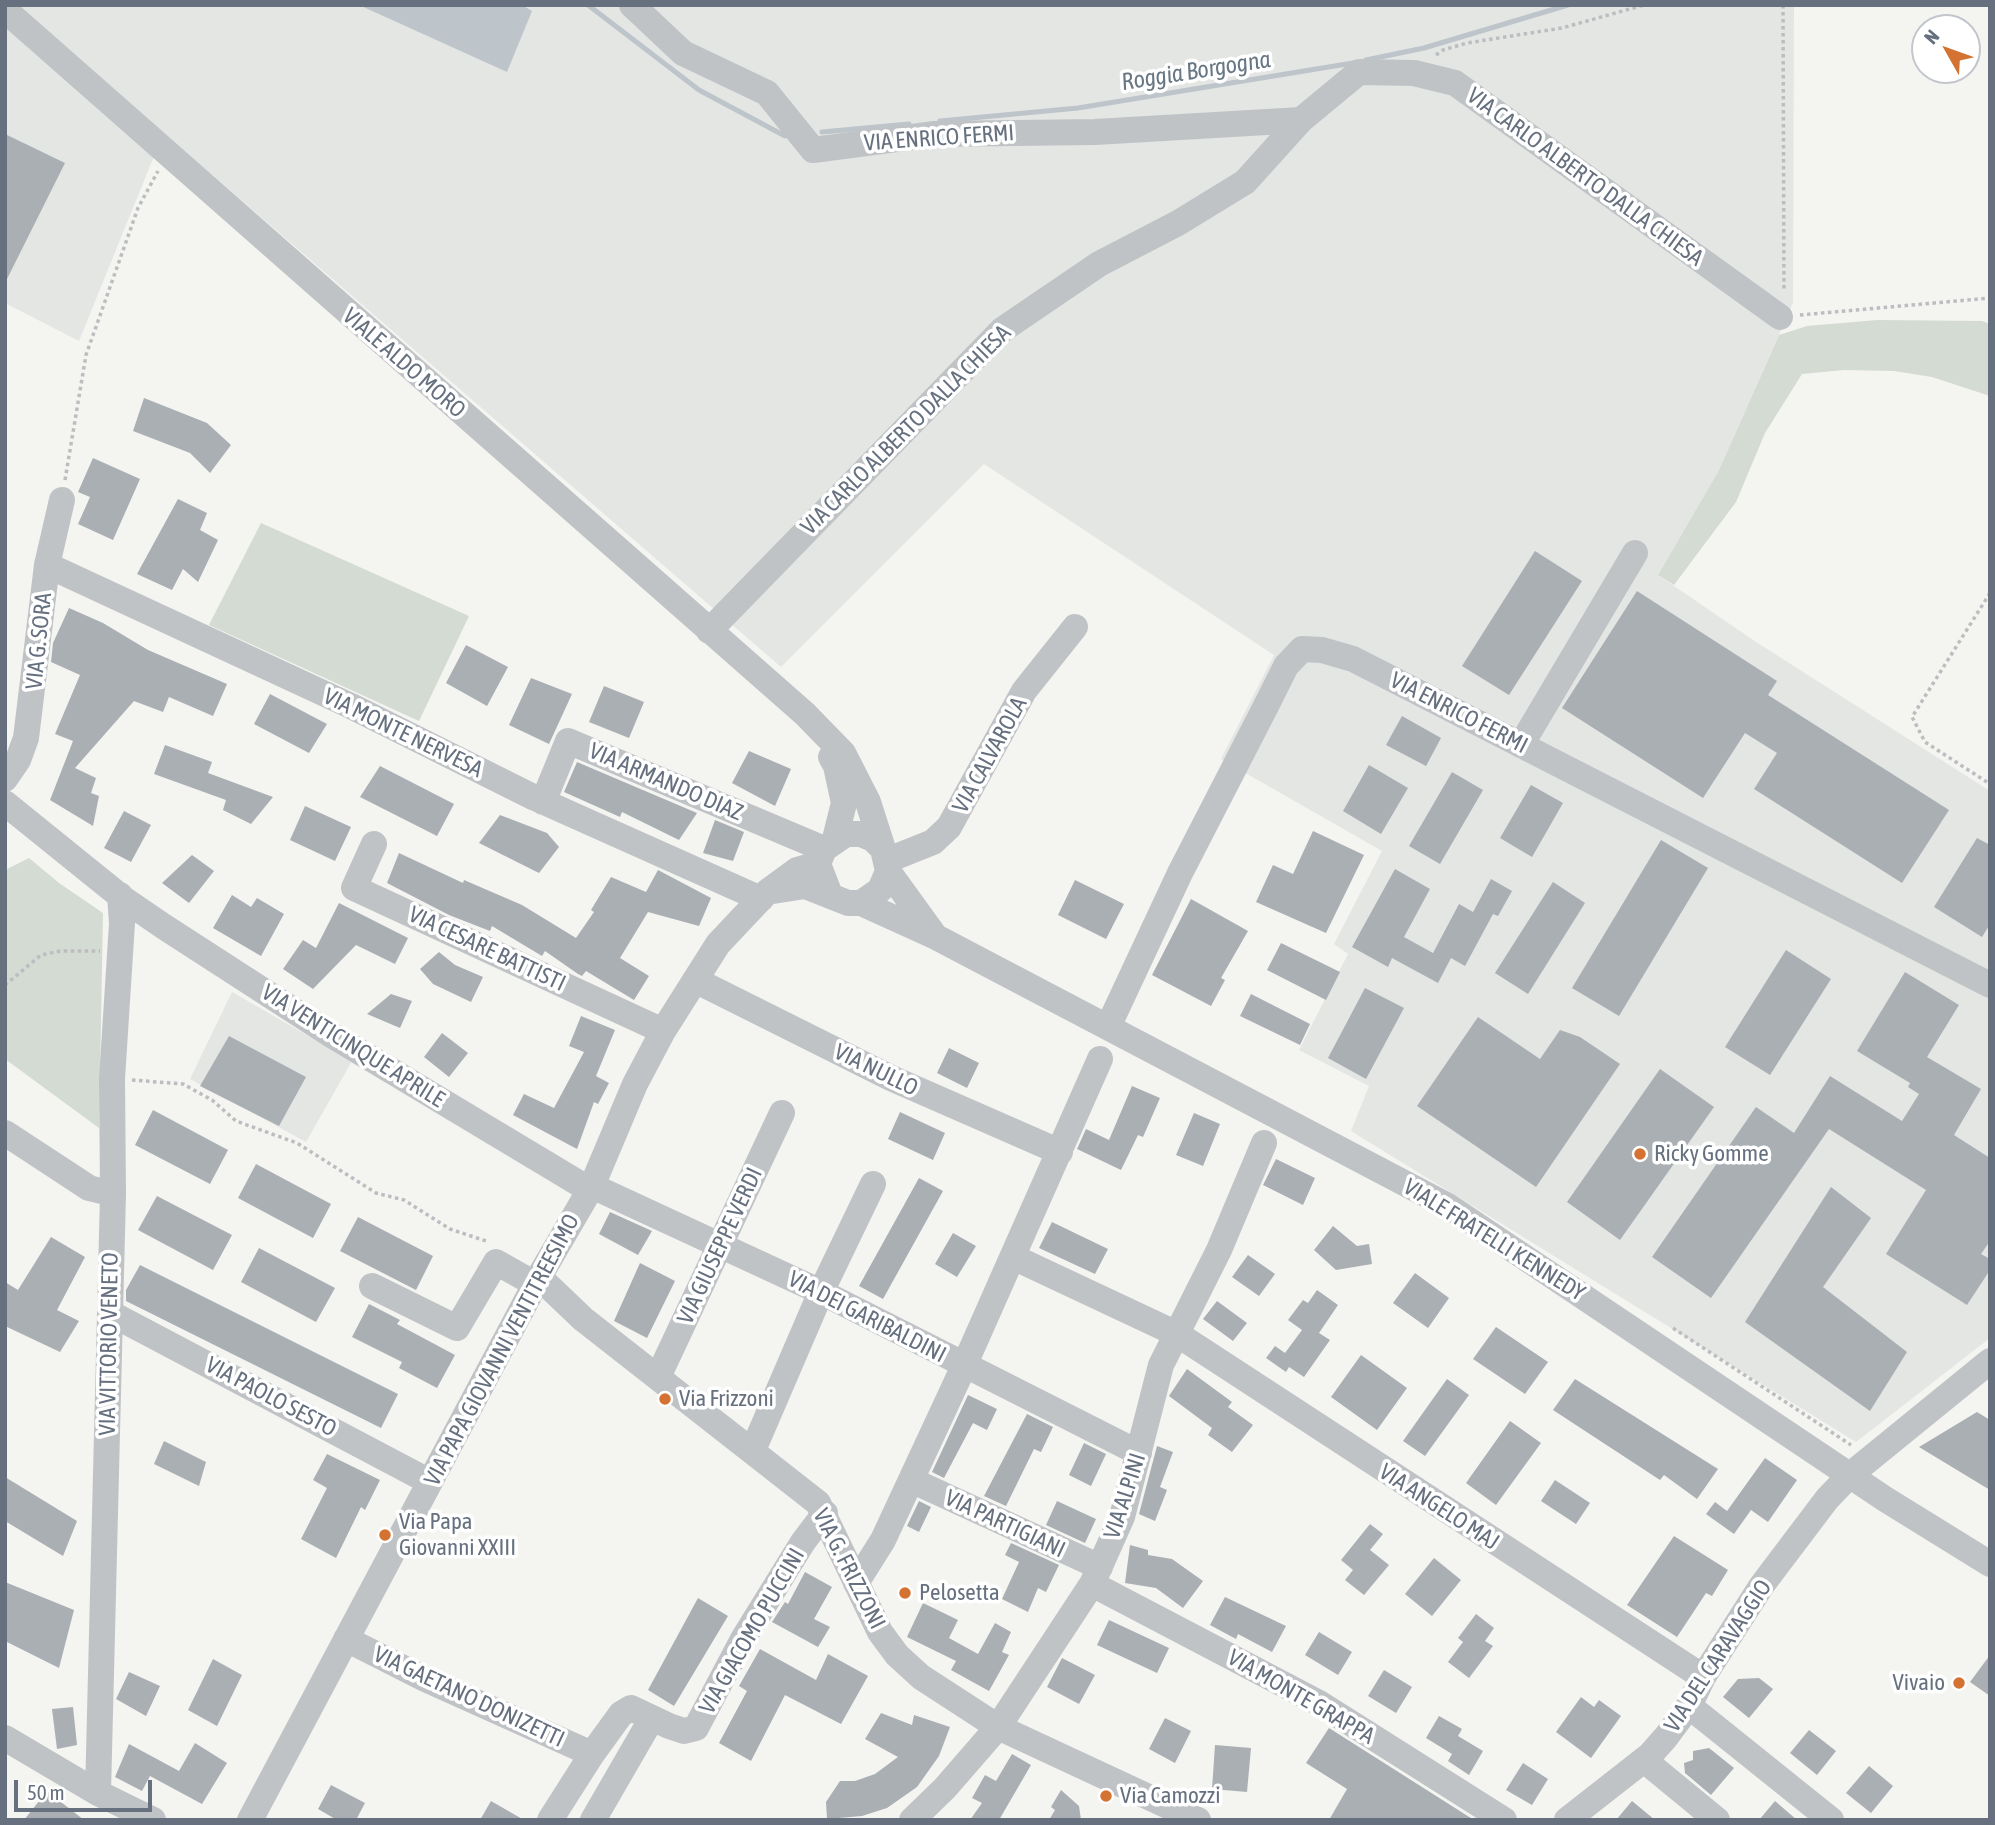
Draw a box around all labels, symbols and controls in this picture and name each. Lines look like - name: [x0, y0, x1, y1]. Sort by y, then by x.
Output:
- north arrow: [1911, 14, 1981, 84]
- text: N: [1919, 25, 1943, 48]
- water label: Roggia Borgogna: [1119, 45, 1273, 97]
- street label: VIA CARLO ALBERTO DALLA CHIESA: [1462, 82, 1708, 272]
- street label: VIA ENRICO FERMI: [863, 119, 1015, 157]
- street label: VIALE ALDO MORO: [337, 302, 471, 424]
- street label: VIA CARLO ALBERTO DALLA CHIESA: [795, 319, 1017, 541]
- street label: VIA G. SORA: [20, 591, 58, 691]
- street label: VIA ENRICO FERMI: [1386, 667, 1532, 759]
- street label: VIA MONTE NERVESA: [319, 683, 487, 783]
- street label: VIA CALVAROLA: [947, 692, 1033, 818]
- street label: VIA ARMANDO DIAZ: [585, 737, 747, 827]
- street label: VIA CESARE BATTISTI: [404, 901, 570, 997]
- street label: VIA VENTICINQUE APRILE: [256, 979, 450, 1113]
- street label: VIA NULLO: [830, 1038, 922, 1102]
- place label: Ricky Gomme: [1654, 1140, 1769, 1168]
- marker: Ricky Gomme: [1632, 1146, 1648, 1162]
- street label: VIA GIUSEPPE VERDI: [672, 1163, 768, 1329]
- street label: VIALE FRATELLI KENNEDY: [1398, 1173, 1590, 1307]
- street label: VIA PAPA GIOVANNI VENTITREESIMO: [419, 1209, 585, 1491]
- street label: VIA VITTORIO VENETO: [94, 1252, 124, 1436]
- street label: VIA DEI GARIBALDINI: [784, 1265, 950, 1369]
- street label: VIA PAOLO SESTO: [201, 1351, 341, 1443]
- place label: Via Frizzoni: [679, 1385, 774, 1413]
- marker: Via Frizzoni: [657, 1391, 673, 1407]
- street label: VIA ALPINI: [1098, 1450, 1152, 1542]
- street label: VIA ANGELO MAJ: [1374, 1458, 1504, 1556]
- street label: VIA PARTIGIANI: [941, 1484, 1069, 1564]
- street label: VIA G. FRIZZONI: [807, 1504, 891, 1634]
- place label: Via Papa Giovanni XXIII: [399, 1508, 516, 1562]
- marker: Via Papa Giovanni XXIII: [377, 1527, 393, 1543]
- street label: VIA GIACOMO PUCCINI: [693, 1543, 811, 1719]
- street label: VIA DEL CARAVAGGIO: [1659, 1575, 1777, 1737]
- place label: Pelosetta: [919, 1579, 1000, 1607]
- marker: Pelosetta: [897, 1585, 913, 1601]
- street label: VIA GAETANO DONIZETTI: [369, 1641, 569, 1753]
- street label: VIA MONTE GRAPPA: [1223, 1644, 1379, 1750]
- place label: Vivaio: [1892, 1669, 1945, 1697]
- marker: Vivaio: [1951, 1675, 1967, 1691]
- scale bar: [18, 1766, 156, 1810]
- text: 50 m: [27, 1780, 65, 1804]
- place label: Via Camozzi: [1120, 1782, 1220, 1810]
- marker: Via Camozzi: [1098, 1788, 1114, 1804]

